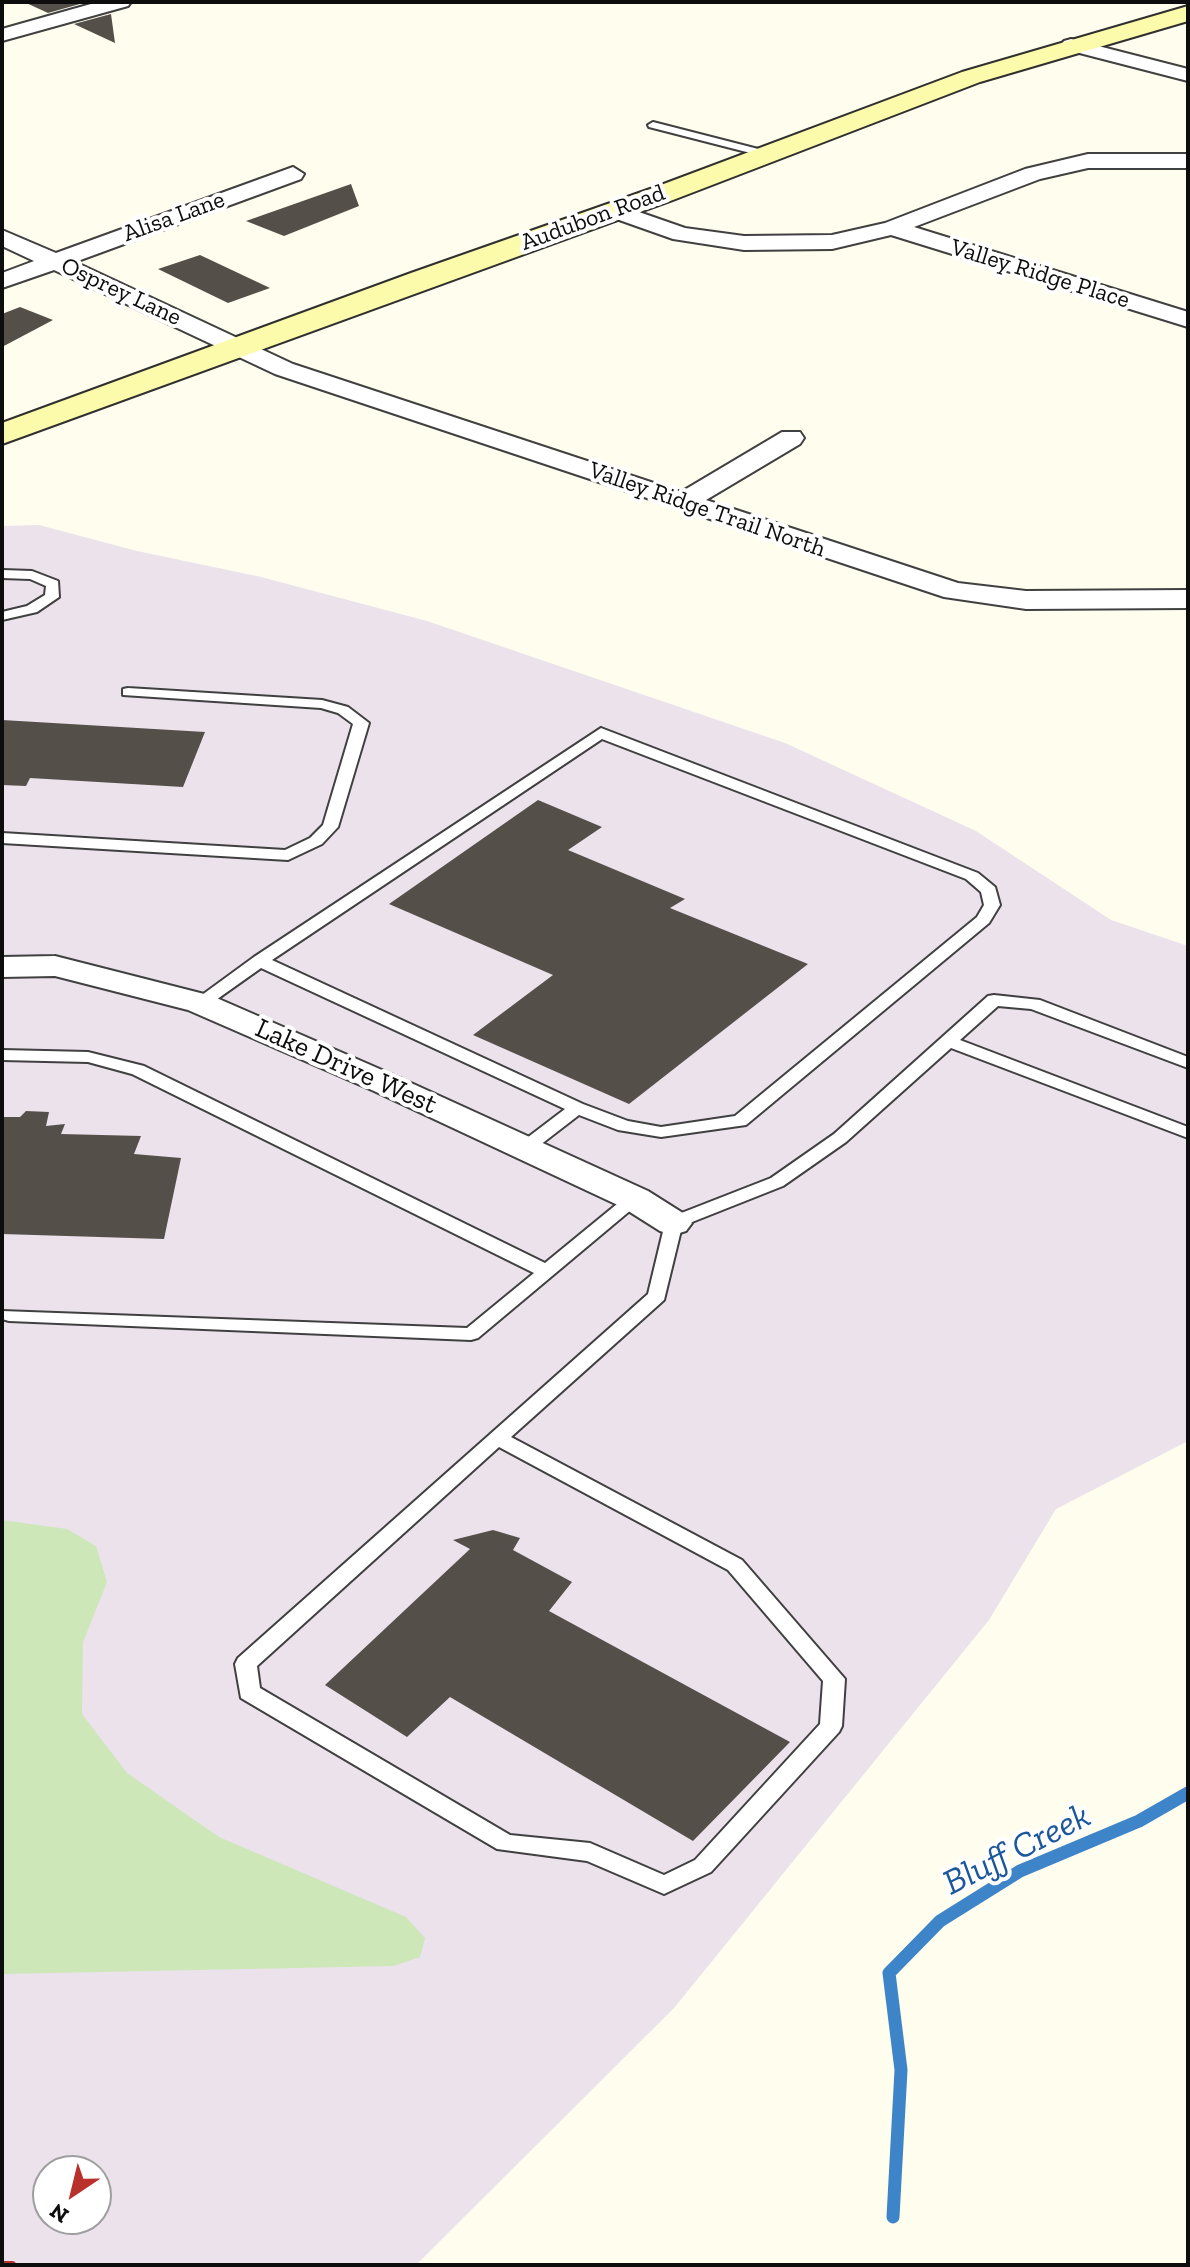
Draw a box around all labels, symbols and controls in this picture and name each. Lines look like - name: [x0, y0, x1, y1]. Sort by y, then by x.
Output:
- street label: Audubon Road: [517, 179, 669, 257]
- street label: Alisa Lane: [119, 185, 229, 249]
- street label: Valley Ridge Place: [947, 233, 1133, 315]
- street label: Osprey Lane: [56, 252, 186, 332]
- street label: Valley Ridge Trail North: [585, 456, 829, 564]
- street label: Lake Drive West: [250, 1012, 442, 1122]
- water label: Bluff Creek: [936, 1795, 1098, 1905]
- north arrow: [32, 2155, 112, 2235]
- text: N: [45, 2198, 74, 2229]

